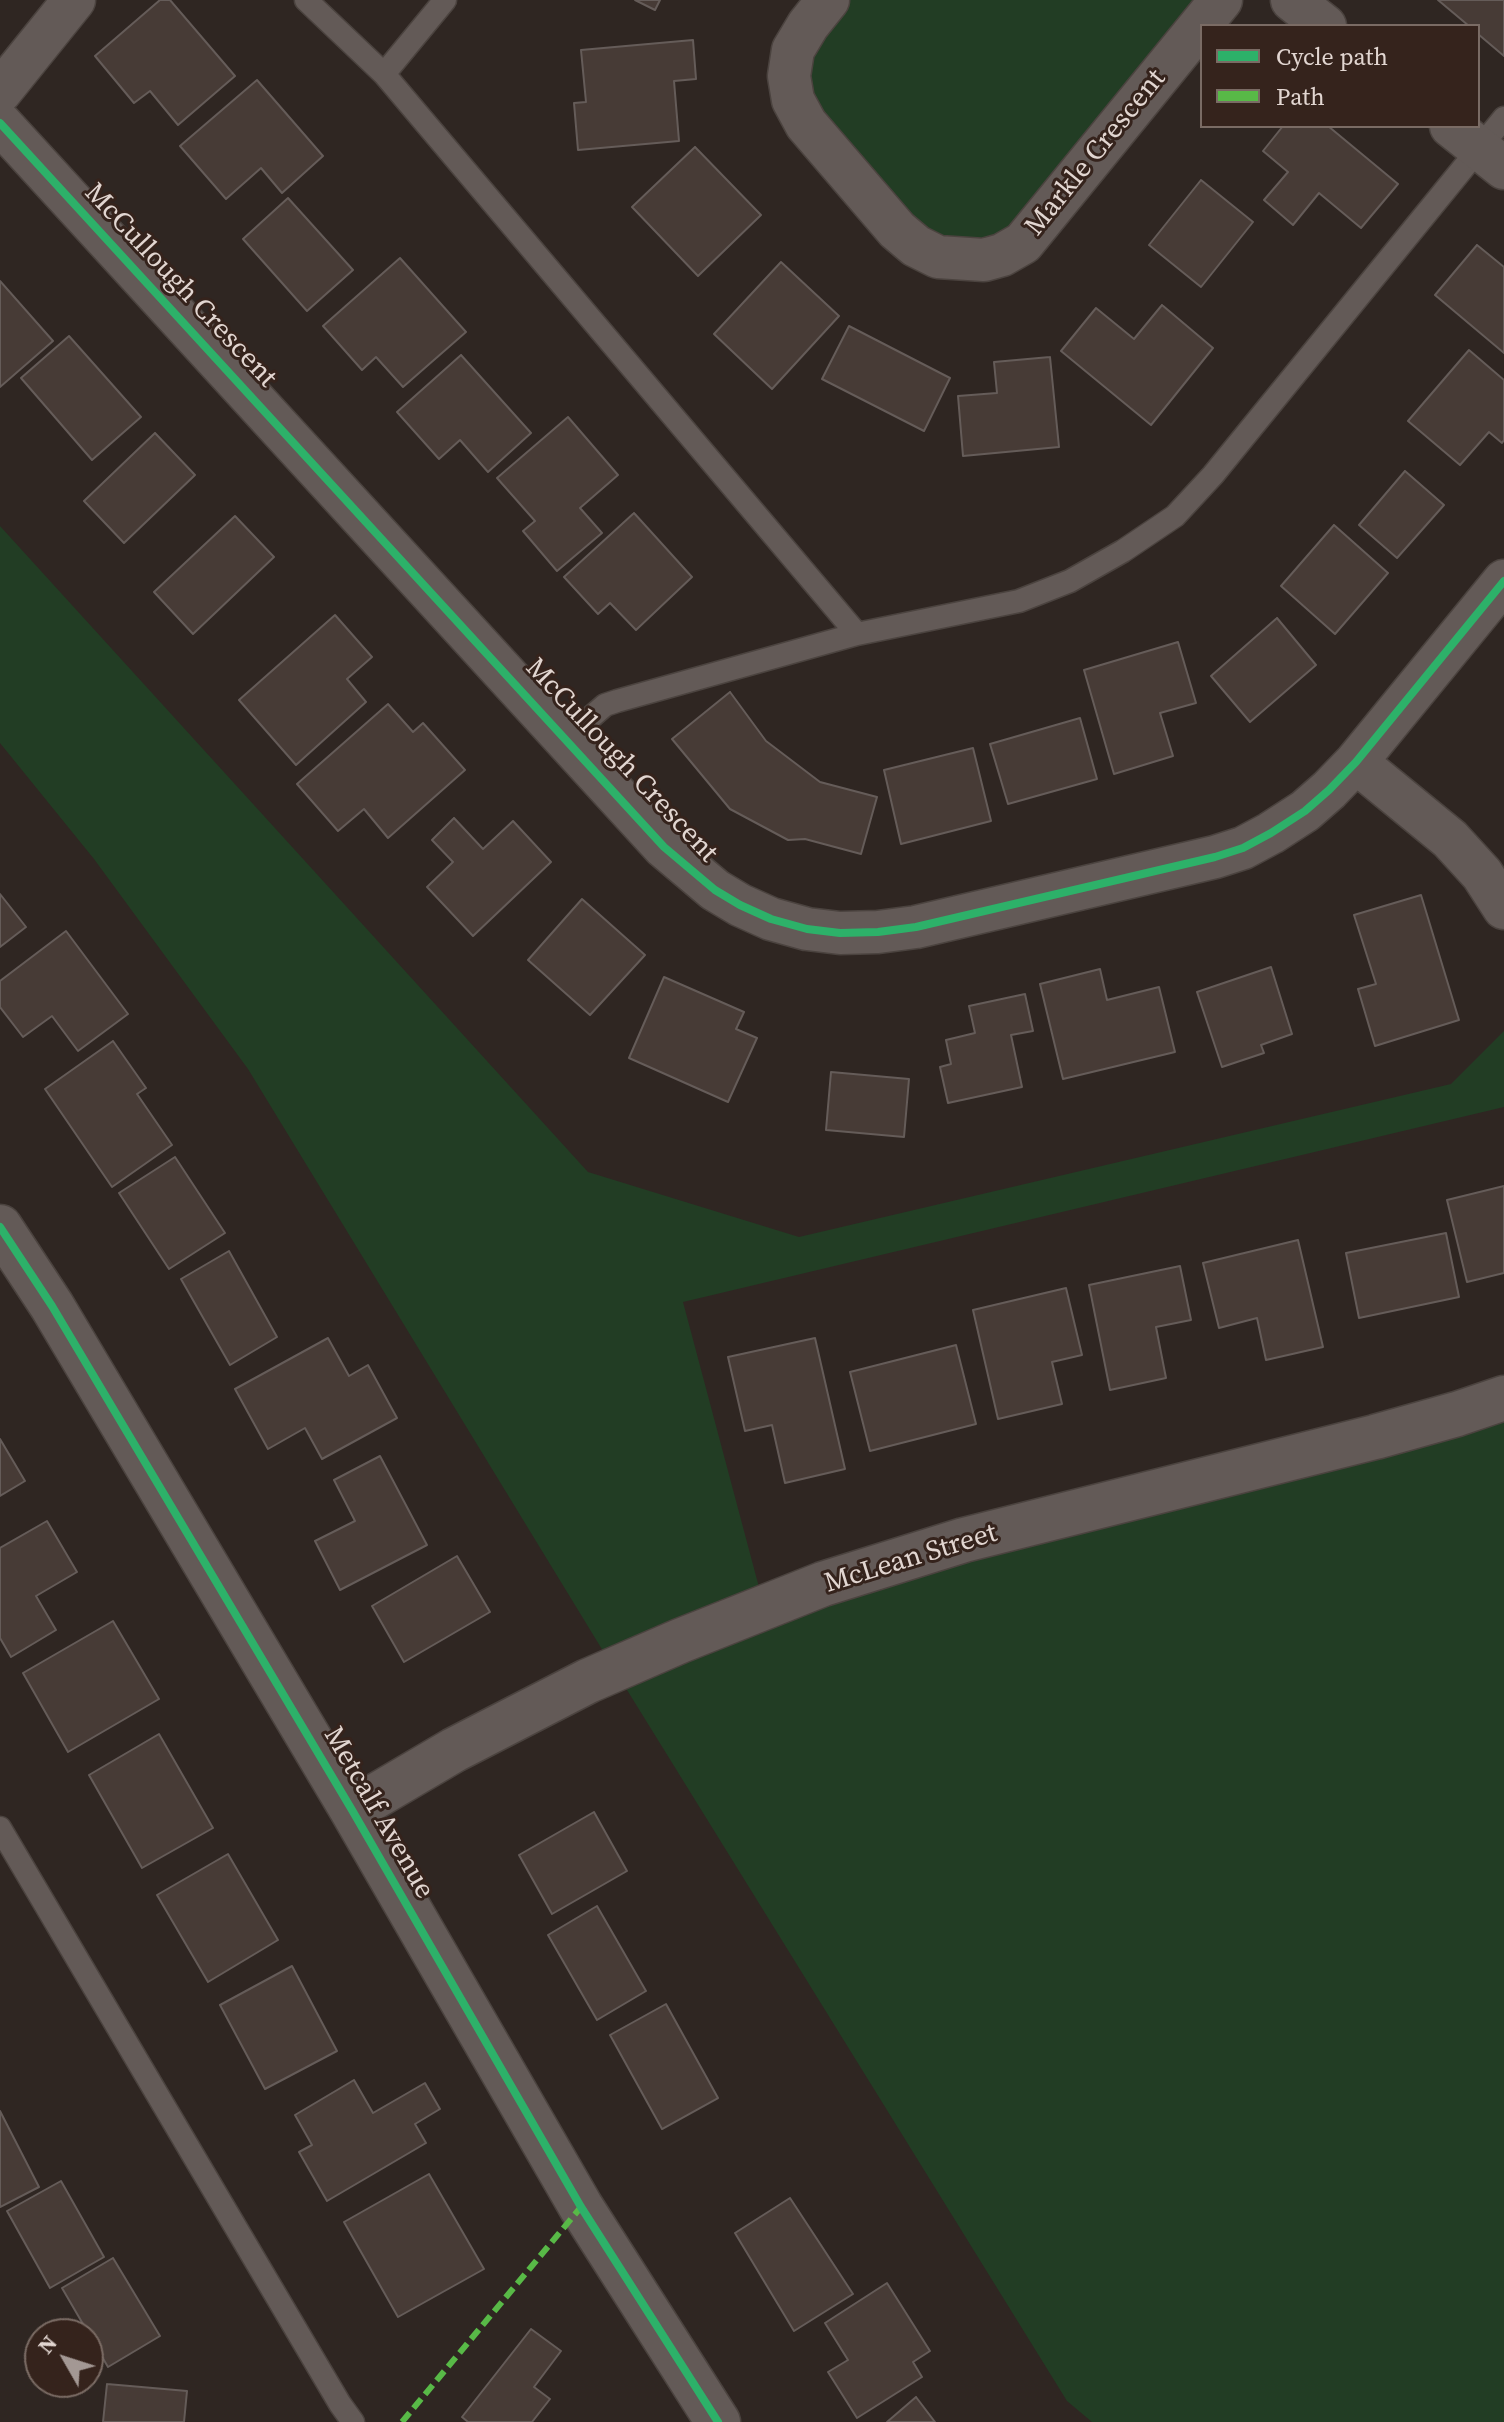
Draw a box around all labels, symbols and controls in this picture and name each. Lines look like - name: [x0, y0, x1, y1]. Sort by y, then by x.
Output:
- legend: [1200, 24, 1480, 128]
- text: Cycle path: [1276, 40, 1388, 73]
- street label: Markle Crescent: [1019, 63, 1173, 243]
- text: Path: [1276, 80, 1325, 113]
- street label: McCullough Crescent: [77, 177, 283, 395]
- street label: McCullough Crescent: [518, 652, 724, 870]
- street label: McLean Street: [821, 1517, 1001, 1601]
- street label: Metcalf Avenue: [315, 1721, 441, 1905]
- north arrow: [24, 2318, 104, 2398]
- text: N: [30, 2328, 64, 2360]

